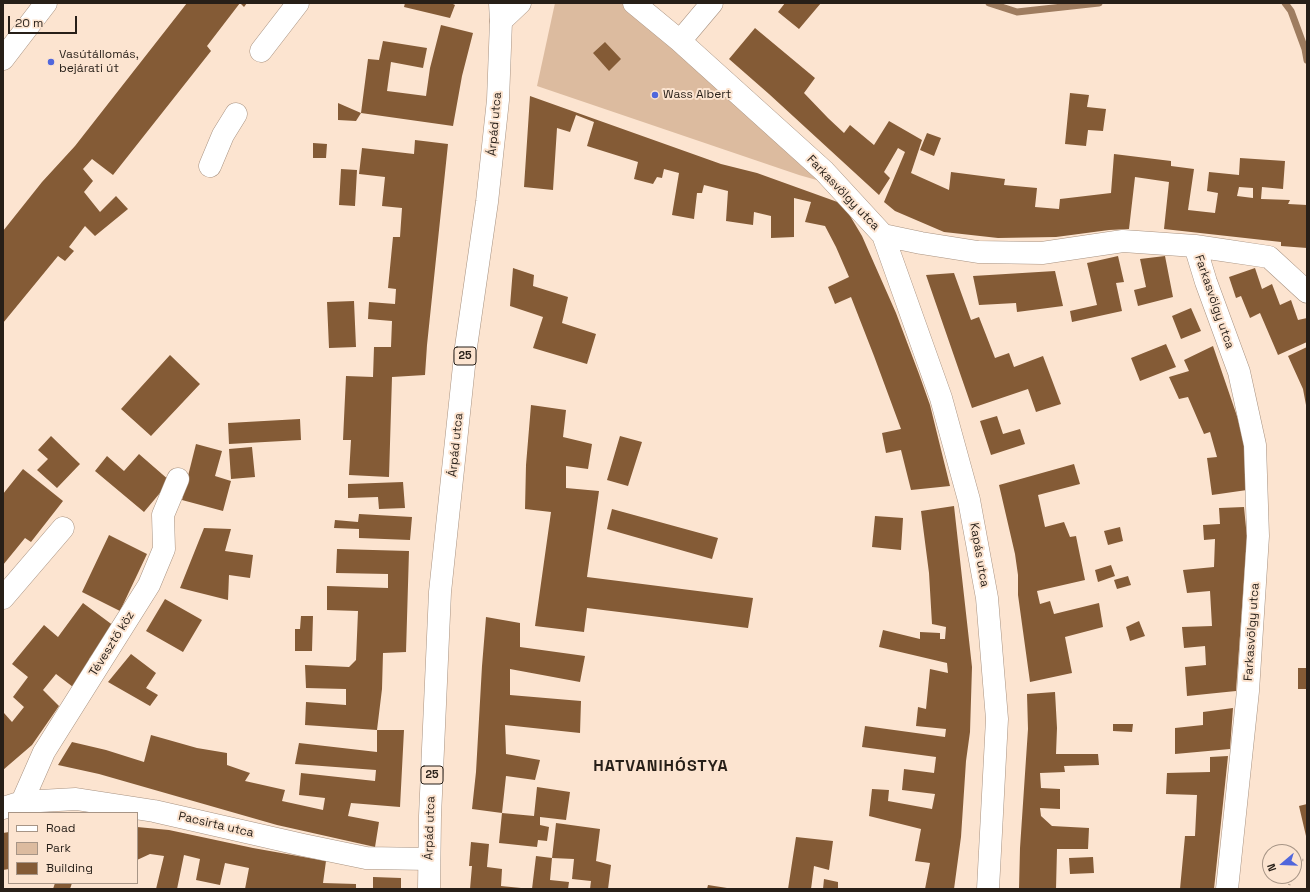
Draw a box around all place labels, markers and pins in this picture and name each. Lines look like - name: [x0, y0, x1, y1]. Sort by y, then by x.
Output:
- place label: Vasútállomás, bejárati út: [59, 48, 139, 76]
- marker: Vasútállomás, bejárati út: [46, 57, 56, 67]
- place label: Wass Albert: [663, 88, 731, 102]
- marker: Wass Albert: [650, 90, 660, 100]

